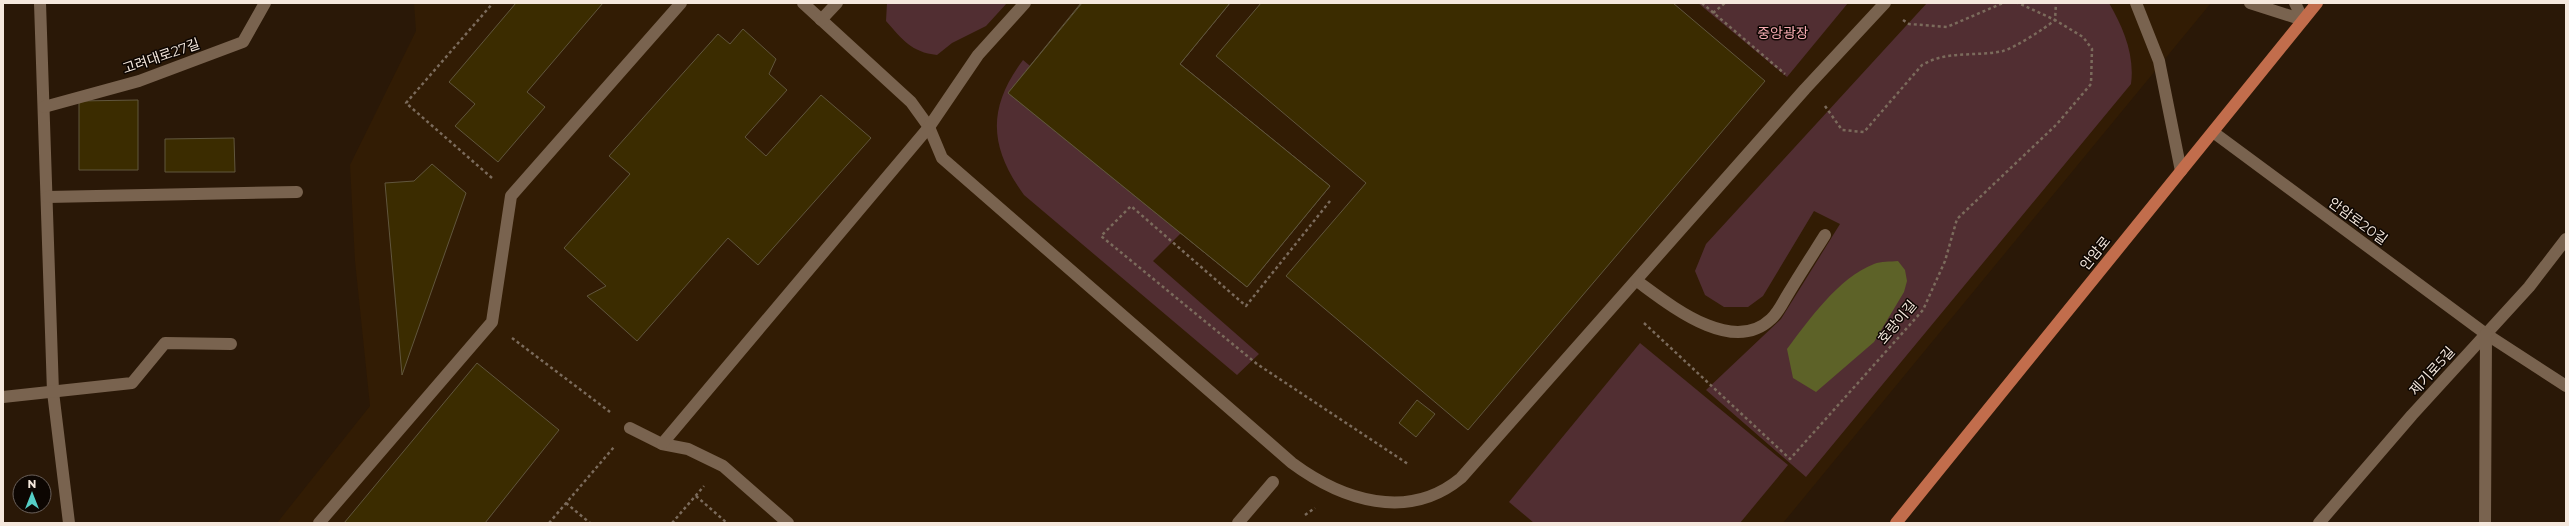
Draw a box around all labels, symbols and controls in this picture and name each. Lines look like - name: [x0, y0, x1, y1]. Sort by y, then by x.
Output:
- park label: 중앙광장: [1757, 24, 1809, 42]
- street label: 고려대로27길: [120, 34, 202, 78]
- street label: 안암로20길: [2325, 194, 2391, 248]
- street label: 안암로: [2076, 232, 2114, 274]
- street label: 호랑이길: [1874, 296, 1920, 348]
- street label: 제기로5길: [2405, 343, 2459, 399]
- north arrow: [12, 474, 52, 514]
- text: N: [28, 477, 36, 491]

